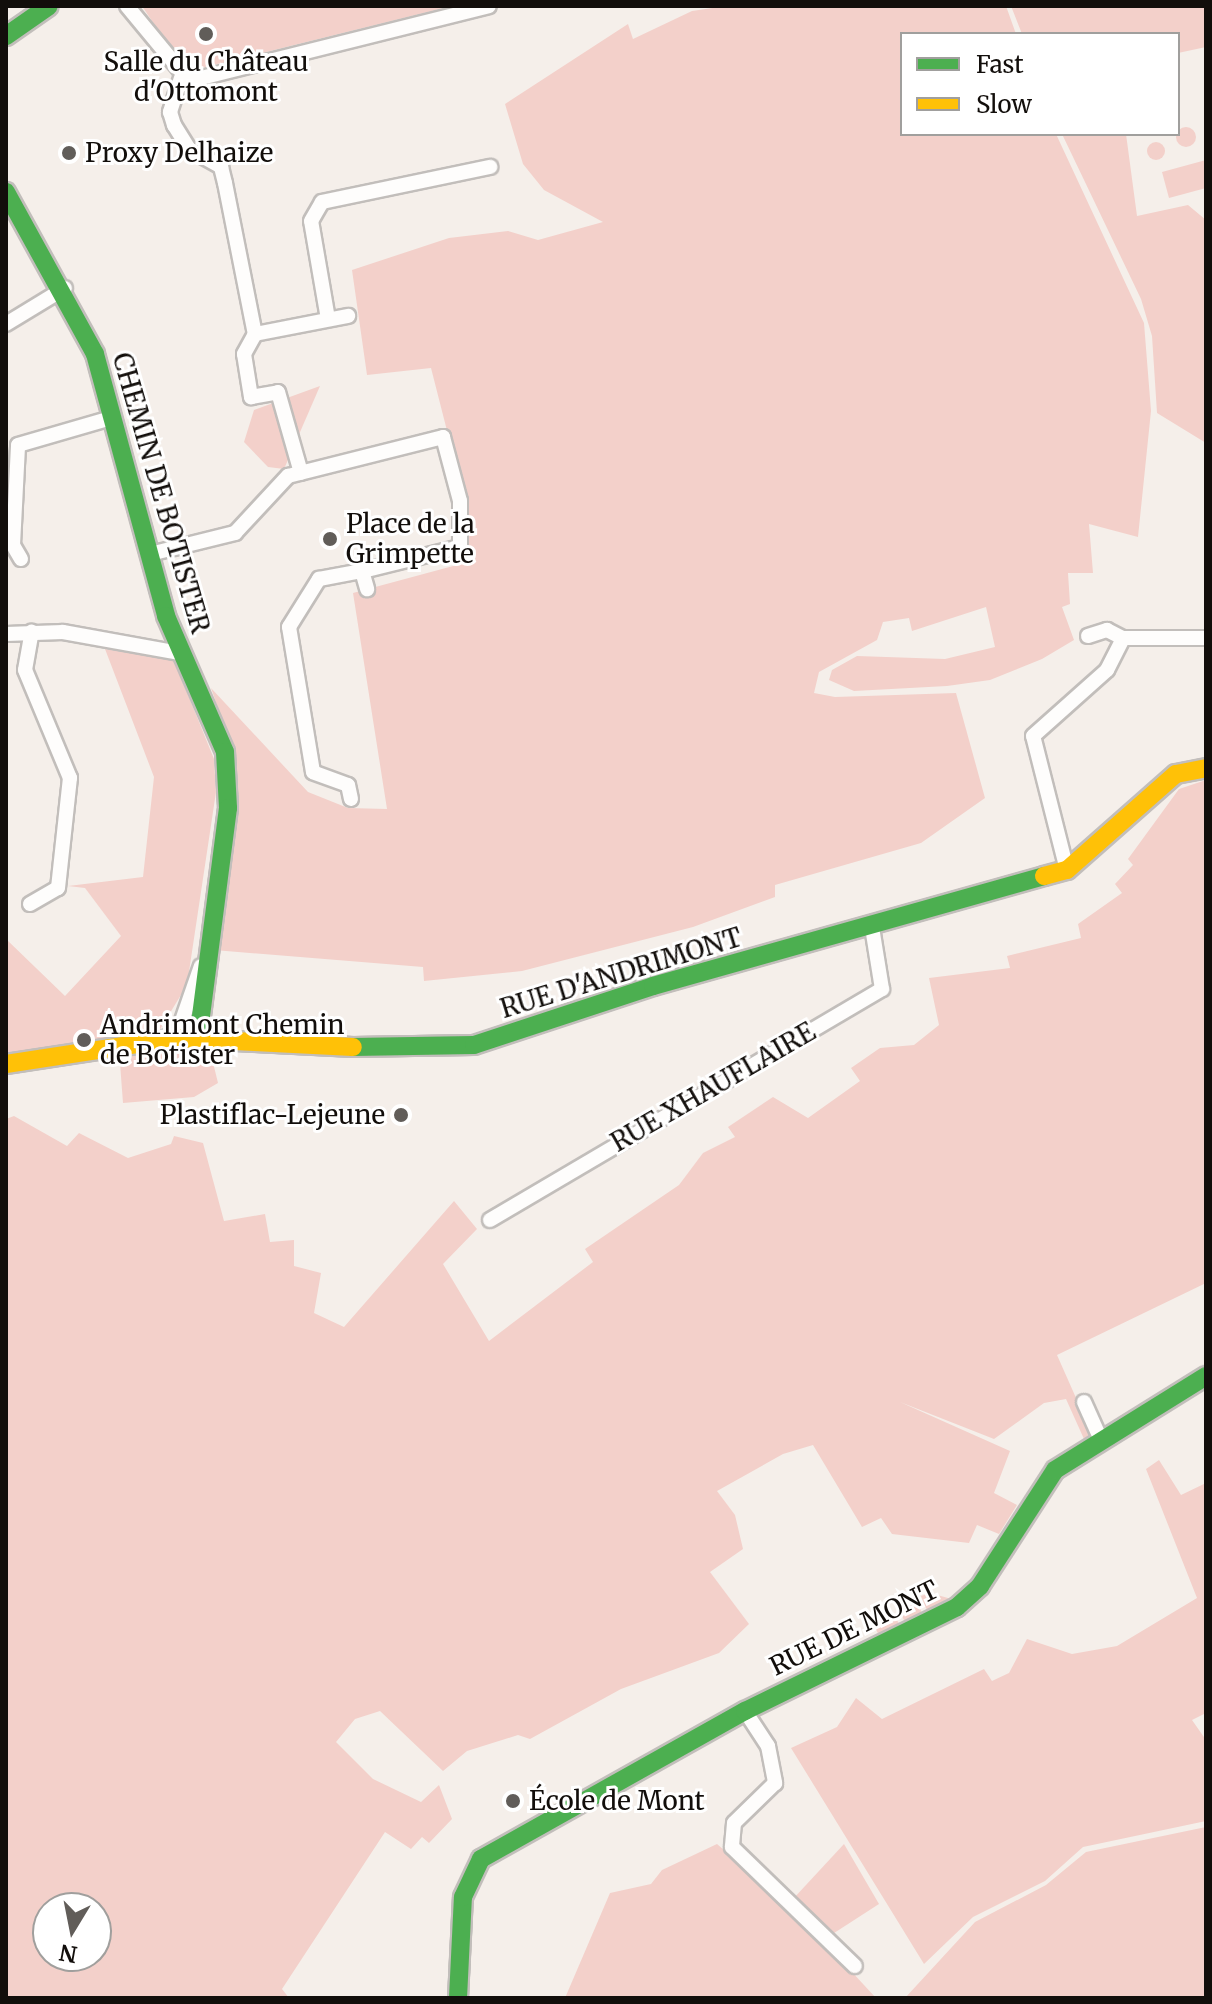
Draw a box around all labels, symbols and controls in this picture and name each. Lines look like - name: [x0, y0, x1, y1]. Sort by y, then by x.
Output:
- marker: Salle du Château d'Ottomont: [197, 25, 215, 43]
- legend: [900, 32, 1180, 136]
- place label: Salle du Château d'Ottomont: [103, 46, 309, 108]
- text: Fast: [976, 49, 1024, 80]
- text: Slow: [976, 89, 1032, 120]
- place label: Proxy Delhaize: [85, 137, 273, 169]
- marker: Proxy Delhaize: [60, 144, 78, 162]
- street label: CHEMIN DE BOTISTER: [106, 349, 216, 637]
- place label: Place de la Grimpette: [346, 508, 475, 570]
- marker: Place de la Grimpette: [321, 530, 339, 548]
- street label: RUE D'ANDRIMONT: [497, 921, 745, 1025]
- place label: Andrimont Chemin de Botister: [100, 1009, 345, 1070]
- street label: RUE XHAUFLAIRE: [605, 1016, 821, 1158]
- marker: Andrimont Chemin de Botister: [75, 1031, 93, 1049]
- place label: Plastiflac-Lejeune: [160, 1099, 385, 1131]
- marker: Plastiflac-Lejeune: [392, 1106, 410, 1124]
- street label: RUE DE MONT: [765, 1574, 943, 1682]
- place label: École de Mont: [529, 1785, 705, 1817]
- marker: École de Mont: [504, 1792, 522, 1810]
- north arrow: [32, 1892, 112, 1972]
- text: N: [57, 1938, 79, 1969]

